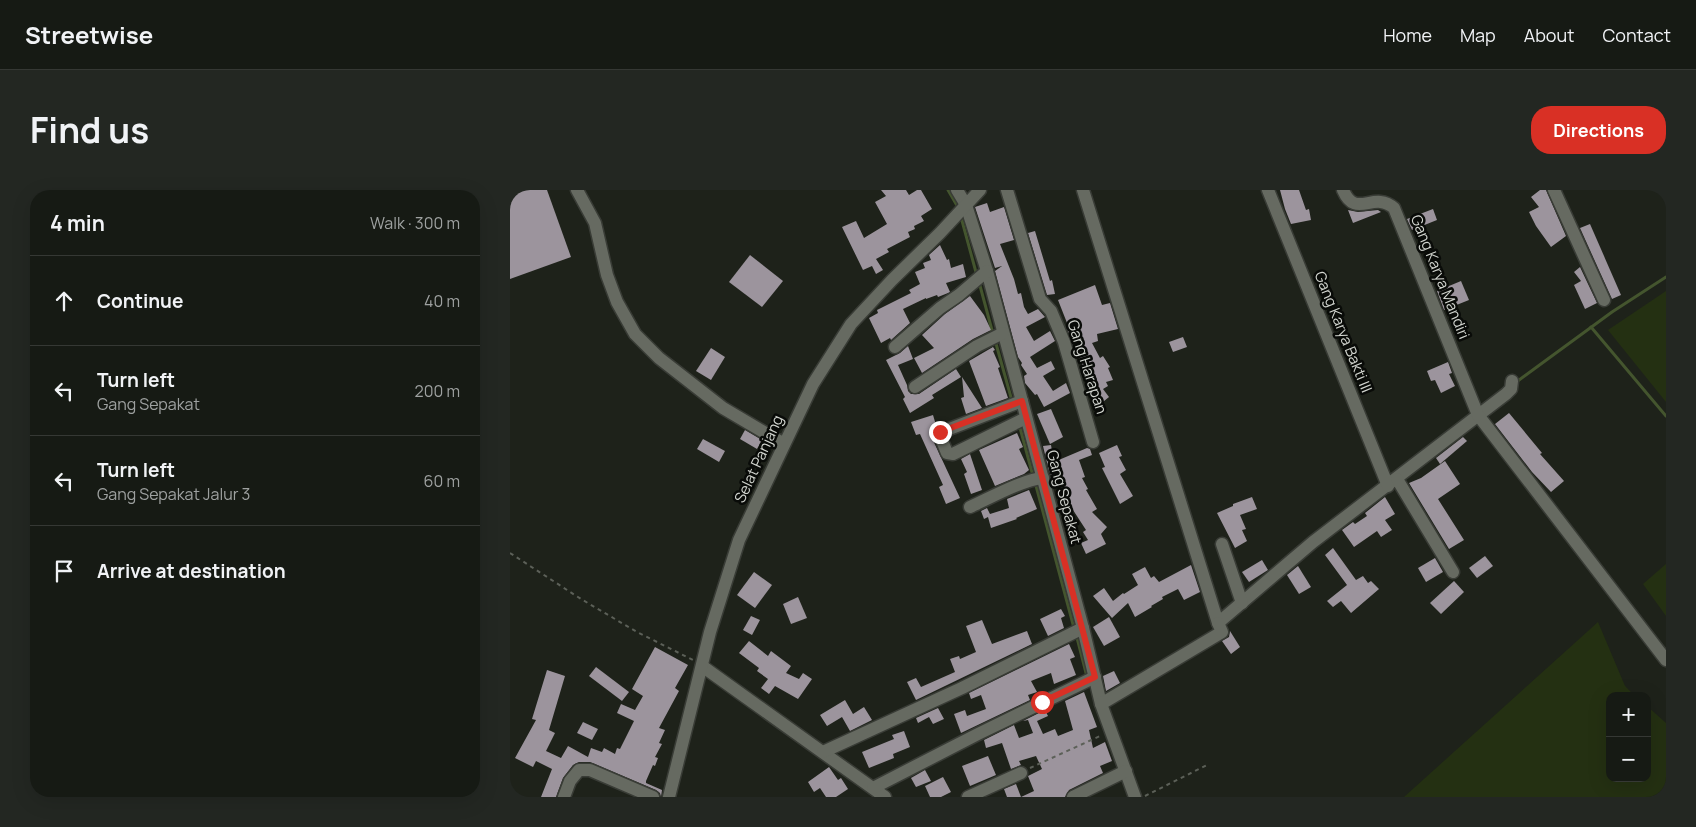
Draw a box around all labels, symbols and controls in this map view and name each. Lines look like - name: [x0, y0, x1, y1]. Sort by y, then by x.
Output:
- text: Streetwise: [25, 18, 153, 51]
- text: Home: [1383, 23, 1432, 47]
- text: Map: [1460, 23, 1496, 47]
- text: About: [1524, 23, 1574, 47]
- text: Contact: [1602, 23, 1671, 47]
- text: Find us: [30, 106, 149, 154]
- button: Directions: [1531, 106, 1666, 154]
- text: 4 min: [50, 209, 105, 237]
- text: Walk · 300 m: [370, 212, 460, 234]
- street label: Gang Karya Mandiri: [1406, 212, 1475, 342]
- street label: Gang Karya Bakti III: [1310, 268, 1377, 396]
- icon: ahead: [50, 287, 78, 315]
- text: Continue: [97, 288, 183, 314]
- text: 40 m: [424, 290, 460, 312]
- street label: Gang Harapan: [1062, 317, 1113, 417]
- text: Turn left: [97, 367, 175, 393]
- icon: left: [50, 377, 78, 405]
- text: 200 m: [415, 380, 460, 402]
- text: Gang Sepakat: [97, 393, 200, 415]
- street label: Selat Panjang: [729, 411, 788, 506]
- route end: [929, 421, 952, 444]
- street label: Gang Sepakat: [1042, 448, 1087, 546]
- text: Turn left: [97, 457, 175, 483]
- icon: left: [50, 467, 78, 495]
- text: 60 m: [424, 470, 460, 492]
- text: Gang Sepakat Jalur 3: [97, 483, 250, 505]
- icon: arrive: [50, 557, 78, 585]
- text: Arrive at destination: [97, 558, 286, 584]
- route start: [1031, 691, 1054, 714]
- map controls: [1606, 692, 1651, 782]
- button: +: [1606, 692, 1651, 737]
- button: −: [1606, 737, 1651, 782]

